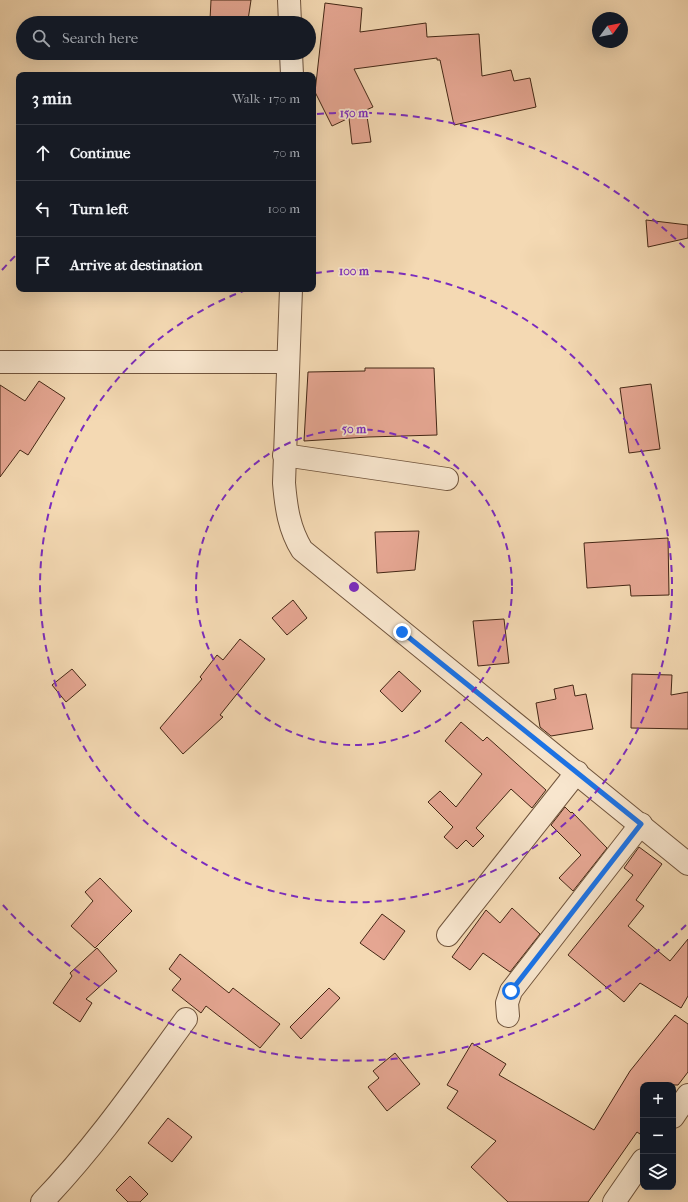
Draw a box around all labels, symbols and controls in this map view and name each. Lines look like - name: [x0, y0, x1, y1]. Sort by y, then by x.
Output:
- north arrow: [592, 12, 628, 48]
- search box: [16, 16, 316, 60]
- icon: search: [30, 27, 52, 49]
- text: Search here: [62, 29, 138, 47]
- text: 3 min: [32, 88, 72, 108]
- text: Walk · 170 m: [232, 91, 300, 106]
- text: 150 m: [340, 106, 369, 120]
- icon: ahead: [32, 142, 54, 164]
- text: Continue: [70, 144, 130, 162]
- text: 70 m: [273, 145, 300, 160]
- icon: left: [32, 198, 54, 220]
- text: Turn left: [70, 200, 128, 218]
- text: 100 m: [267, 201, 300, 216]
- icon: arrive: [32, 254, 54, 276]
- text: Arrive at destination: [70, 256, 202, 274]
- text: 100 m: [339, 264, 370, 278]
- text: 50 m: [342, 422, 367, 436]
- centre of rings: [347, 580, 361, 594]
- route end: [393, 623, 411, 641]
- route start: [502, 982, 520, 1000]
- map controls: [640, 1082, 676, 1190]
- button: +: [640, 1082, 676, 1118]
- button: −: [640, 1118, 676, 1154]
- button: layers: [640, 1154, 676, 1190]

